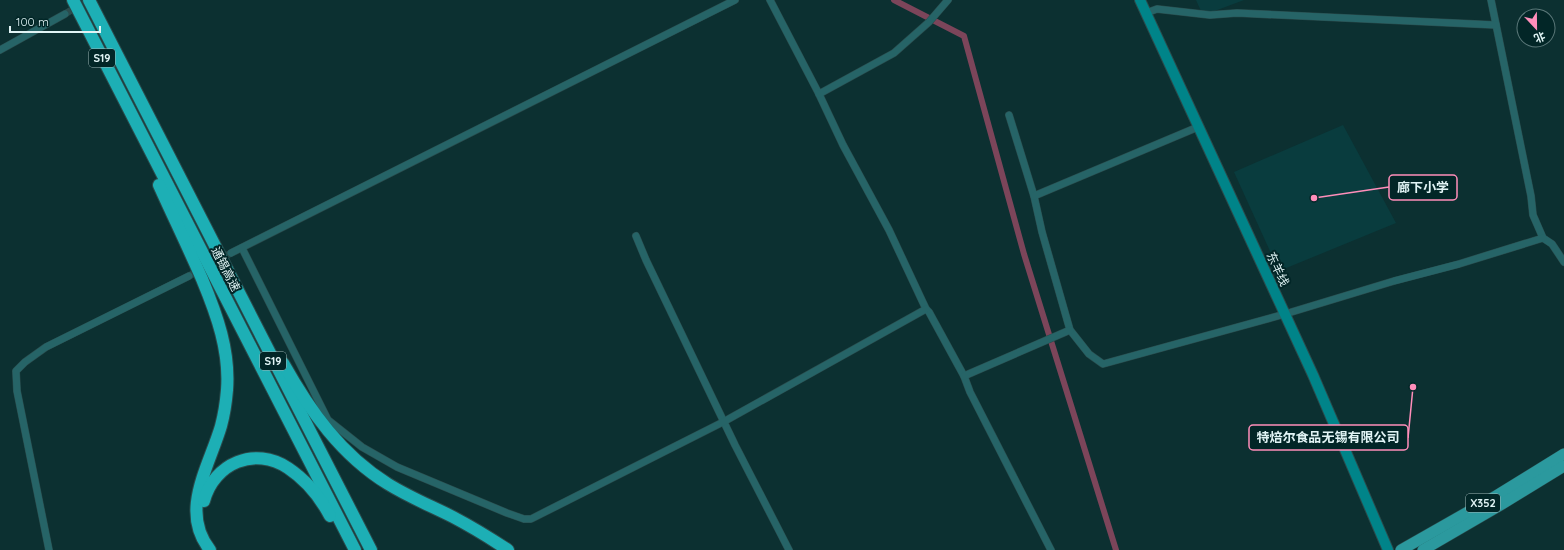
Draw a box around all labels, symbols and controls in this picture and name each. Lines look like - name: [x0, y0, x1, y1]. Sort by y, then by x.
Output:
- scale bar: [10, 8, 100, 34]
- north arrow: [1516, 8, 1556, 48]
- text: 100 m: [16, 14, 49, 29]
- text: 北: [1532, 29, 1547, 46]
- road number: S19: [89, 49, 115, 67]
- callout: 廊下小学: [1389, 175, 1457, 200]
- text: 廊下小学: [1397, 179, 1449, 195]
- street label: 通锡高速: [208, 244, 244, 294]
- street label: 东羊线: [1264, 250, 1292, 288]
- road number: S19: [260, 352, 286, 370]
- callout: 特焙尔食品无锡有限公司: [1249, 425, 1408, 450]
- text: 特焙尔食品无锡有限公司: [1256, 429, 1400, 445]
- road number: X352: [1466, 494, 1500, 512]

